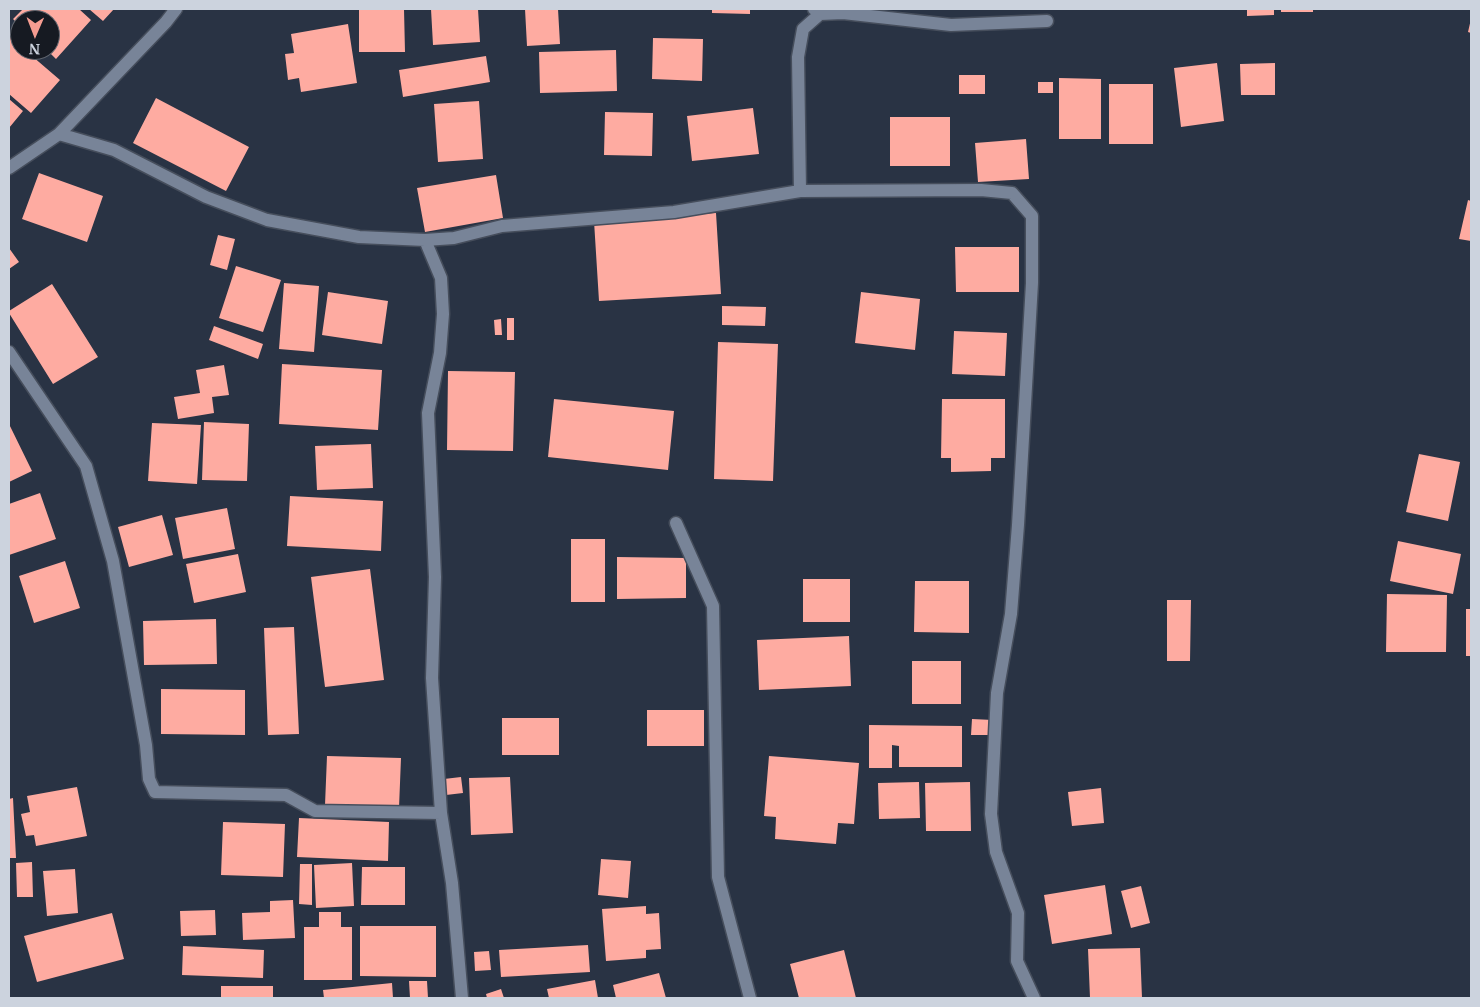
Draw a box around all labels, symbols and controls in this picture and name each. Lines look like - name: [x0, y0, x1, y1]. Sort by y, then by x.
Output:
- north arrow: [10, 10, 60, 60]
- text: N: [29, 40, 40, 58]

